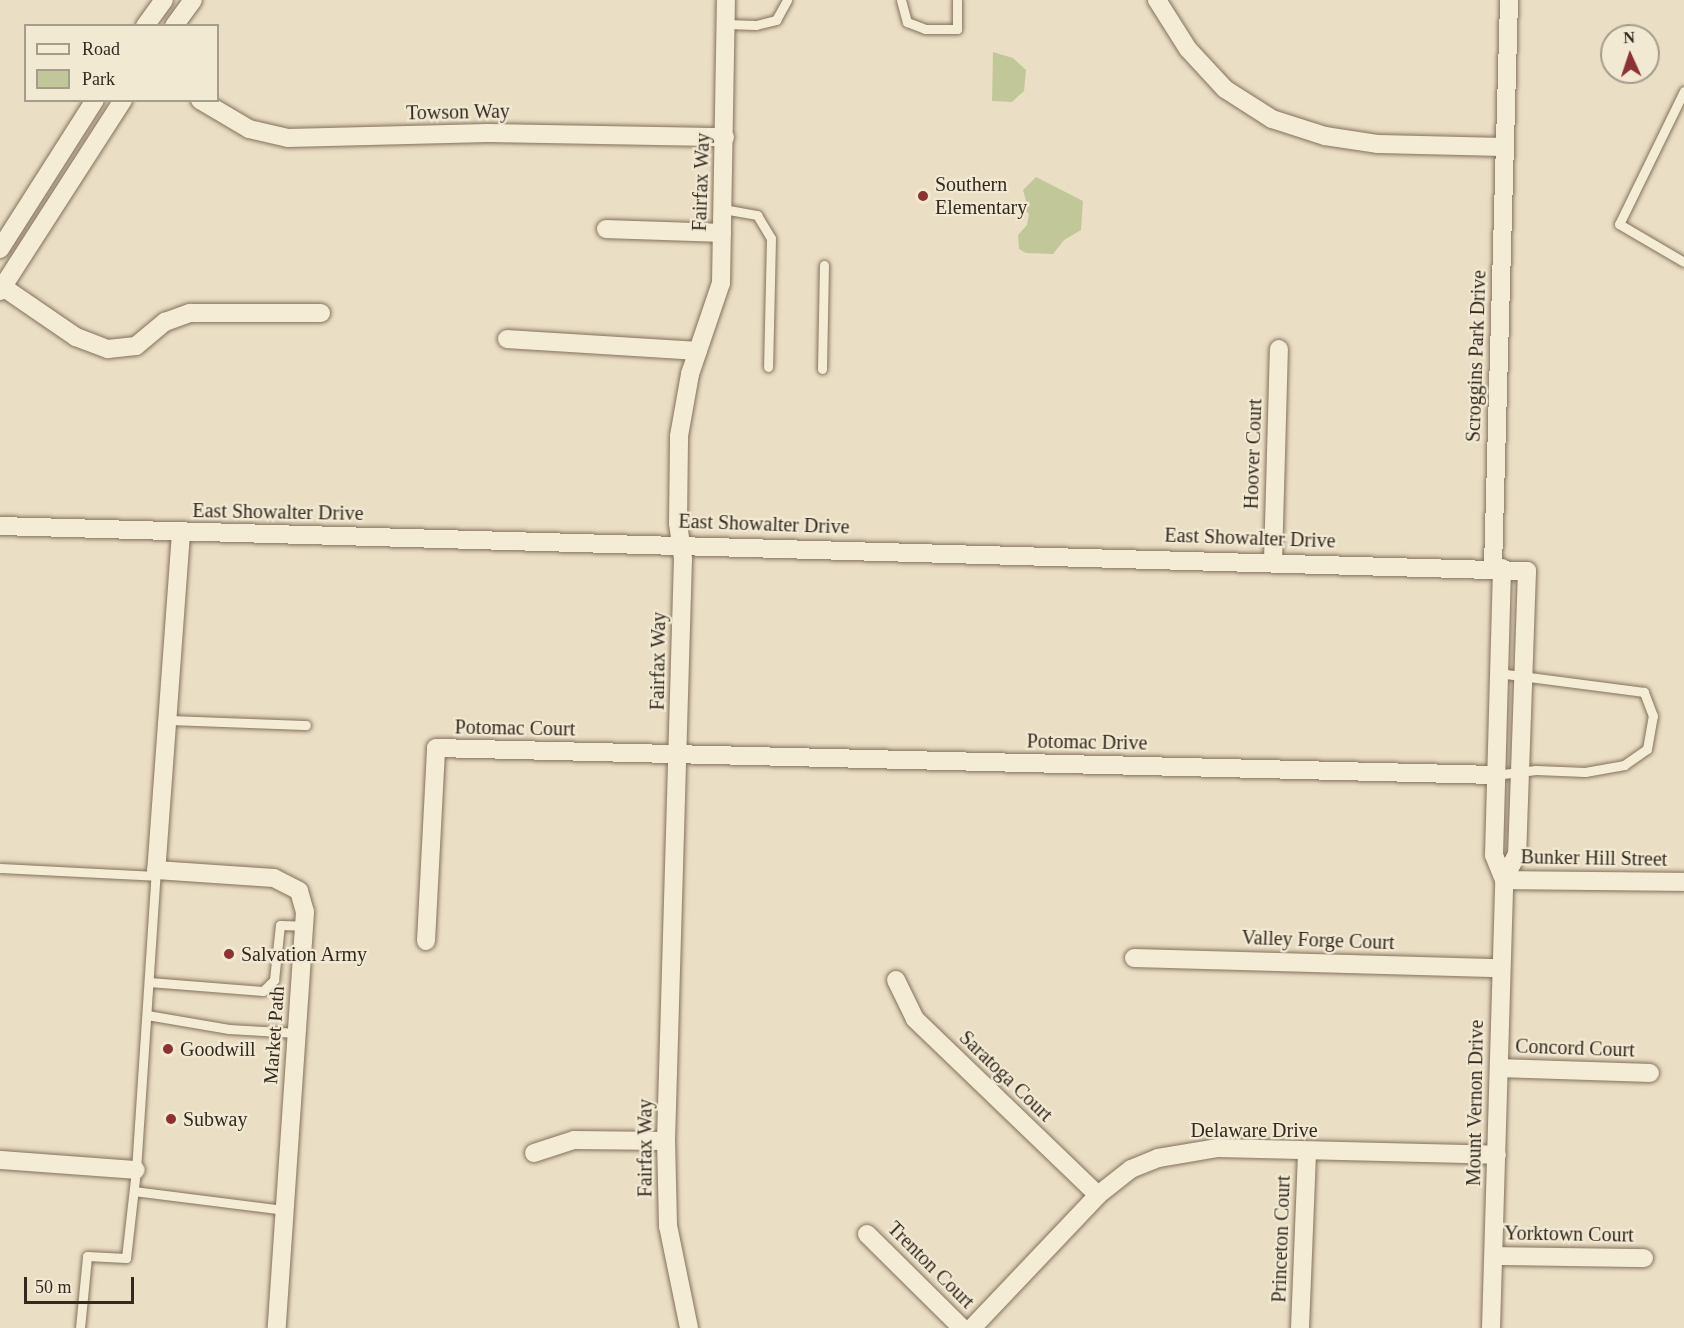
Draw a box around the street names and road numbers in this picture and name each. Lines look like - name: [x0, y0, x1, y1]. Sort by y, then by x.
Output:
- street label: Towson Way: [406, 99, 510, 125]
- street label: Fairfax Way: [687, 132, 715, 232]
- street label: Scroggins Park Drive: [1461, 270, 1491, 442]
- street label: Hoover Court: [1239, 398, 1267, 510]
- street label: East Showalter Drive: [192, 499, 364, 525]
- street label: East Showalter Drive: [678, 509, 850, 539]
- street label: East Showalter Drive: [1164, 523, 1336, 553]
- street label: Fairfax Way: [645, 611, 671, 711]
- street label: Potomac Court: [455, 715, 575, 741]
- street label: Potomac Drive: [1027, 729, 1147, 755]
- street label: Bunker Hill Street: [1520, 845, 1668, 871]
- street label: Valley Forge Court: [1241, 925, 1395, 955]
- street label: Market Path: [259, 985, 289, 1085]
- street label: Mount Vernon Drive: [1462, 1019, 1488, 1187]
- street label: Saratoga Court: [954, 1026, 1058, 1126]
- street label: Concord Court: [1515, 1034, 1635, 1062]
- street label: Fairfax Way: [633, 1099, 657, 1197]
- street label: Delaware Drive: [1190, 1118, 1318, 1142]
- street label: Princeton Court: [1267, 1175, 1295, 1303]
- street label: Trenton Court: [883, 1217, 979, 1313]
- street label: Yorktown Court: [1504, 1221, 1634, 1247]

